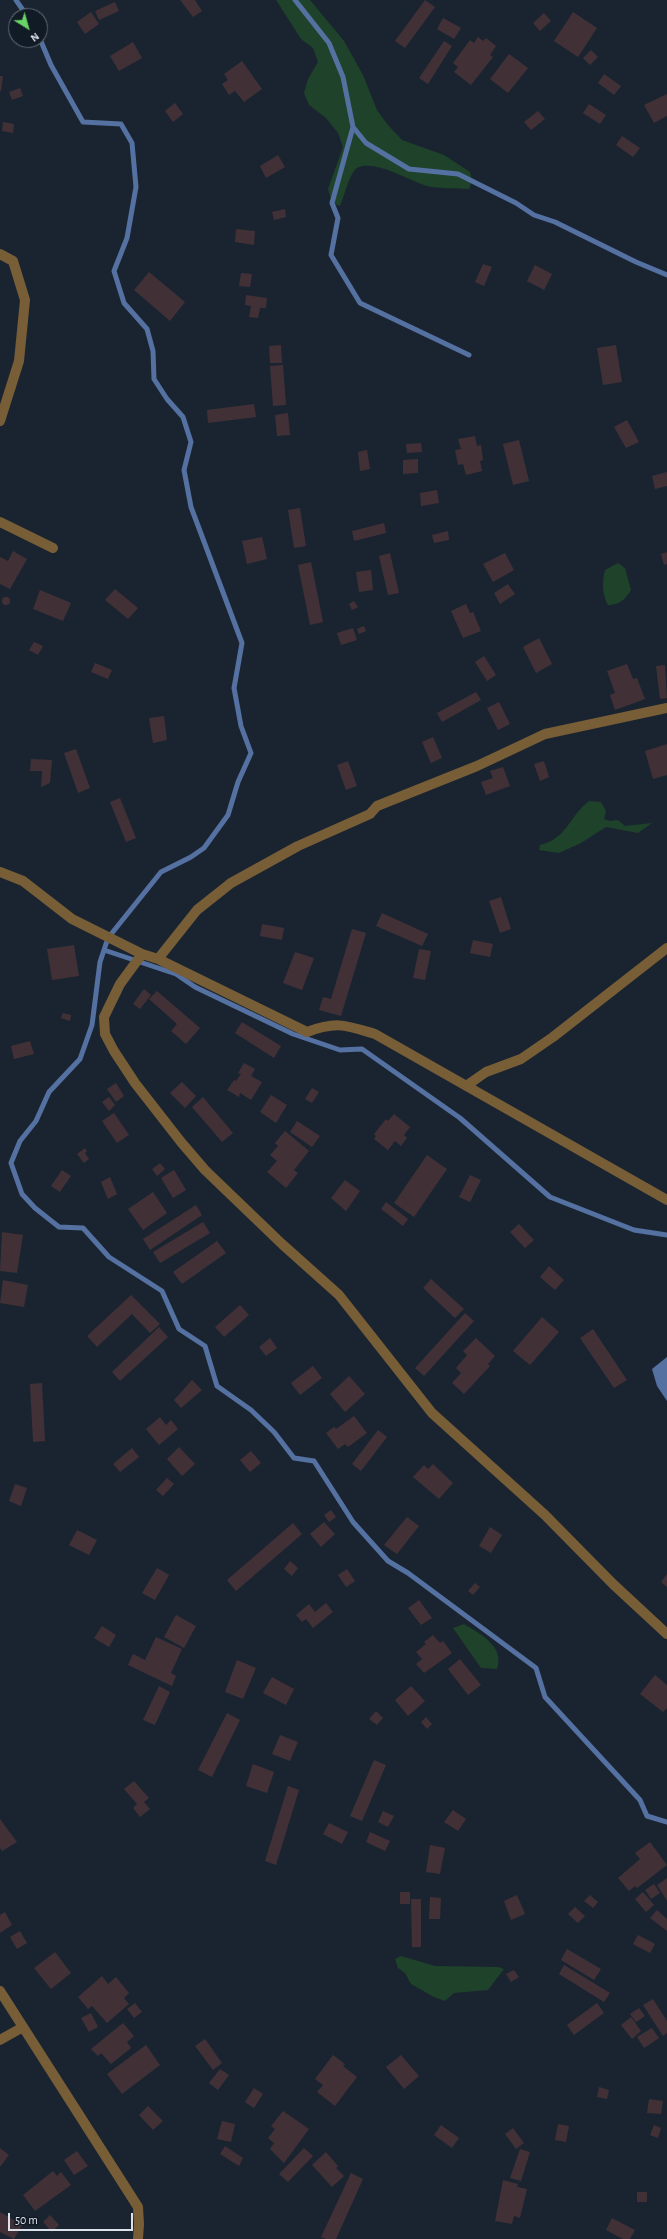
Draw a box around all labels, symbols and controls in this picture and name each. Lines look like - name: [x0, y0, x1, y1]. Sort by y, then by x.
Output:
- north arrow: [8, 8, 48, 48]
- text: N: [29, 30, 41, 44]
- scale bar: [10, 2205, 135, 2231]
- text: 50 m: [15, 2214, 38, 2226]

